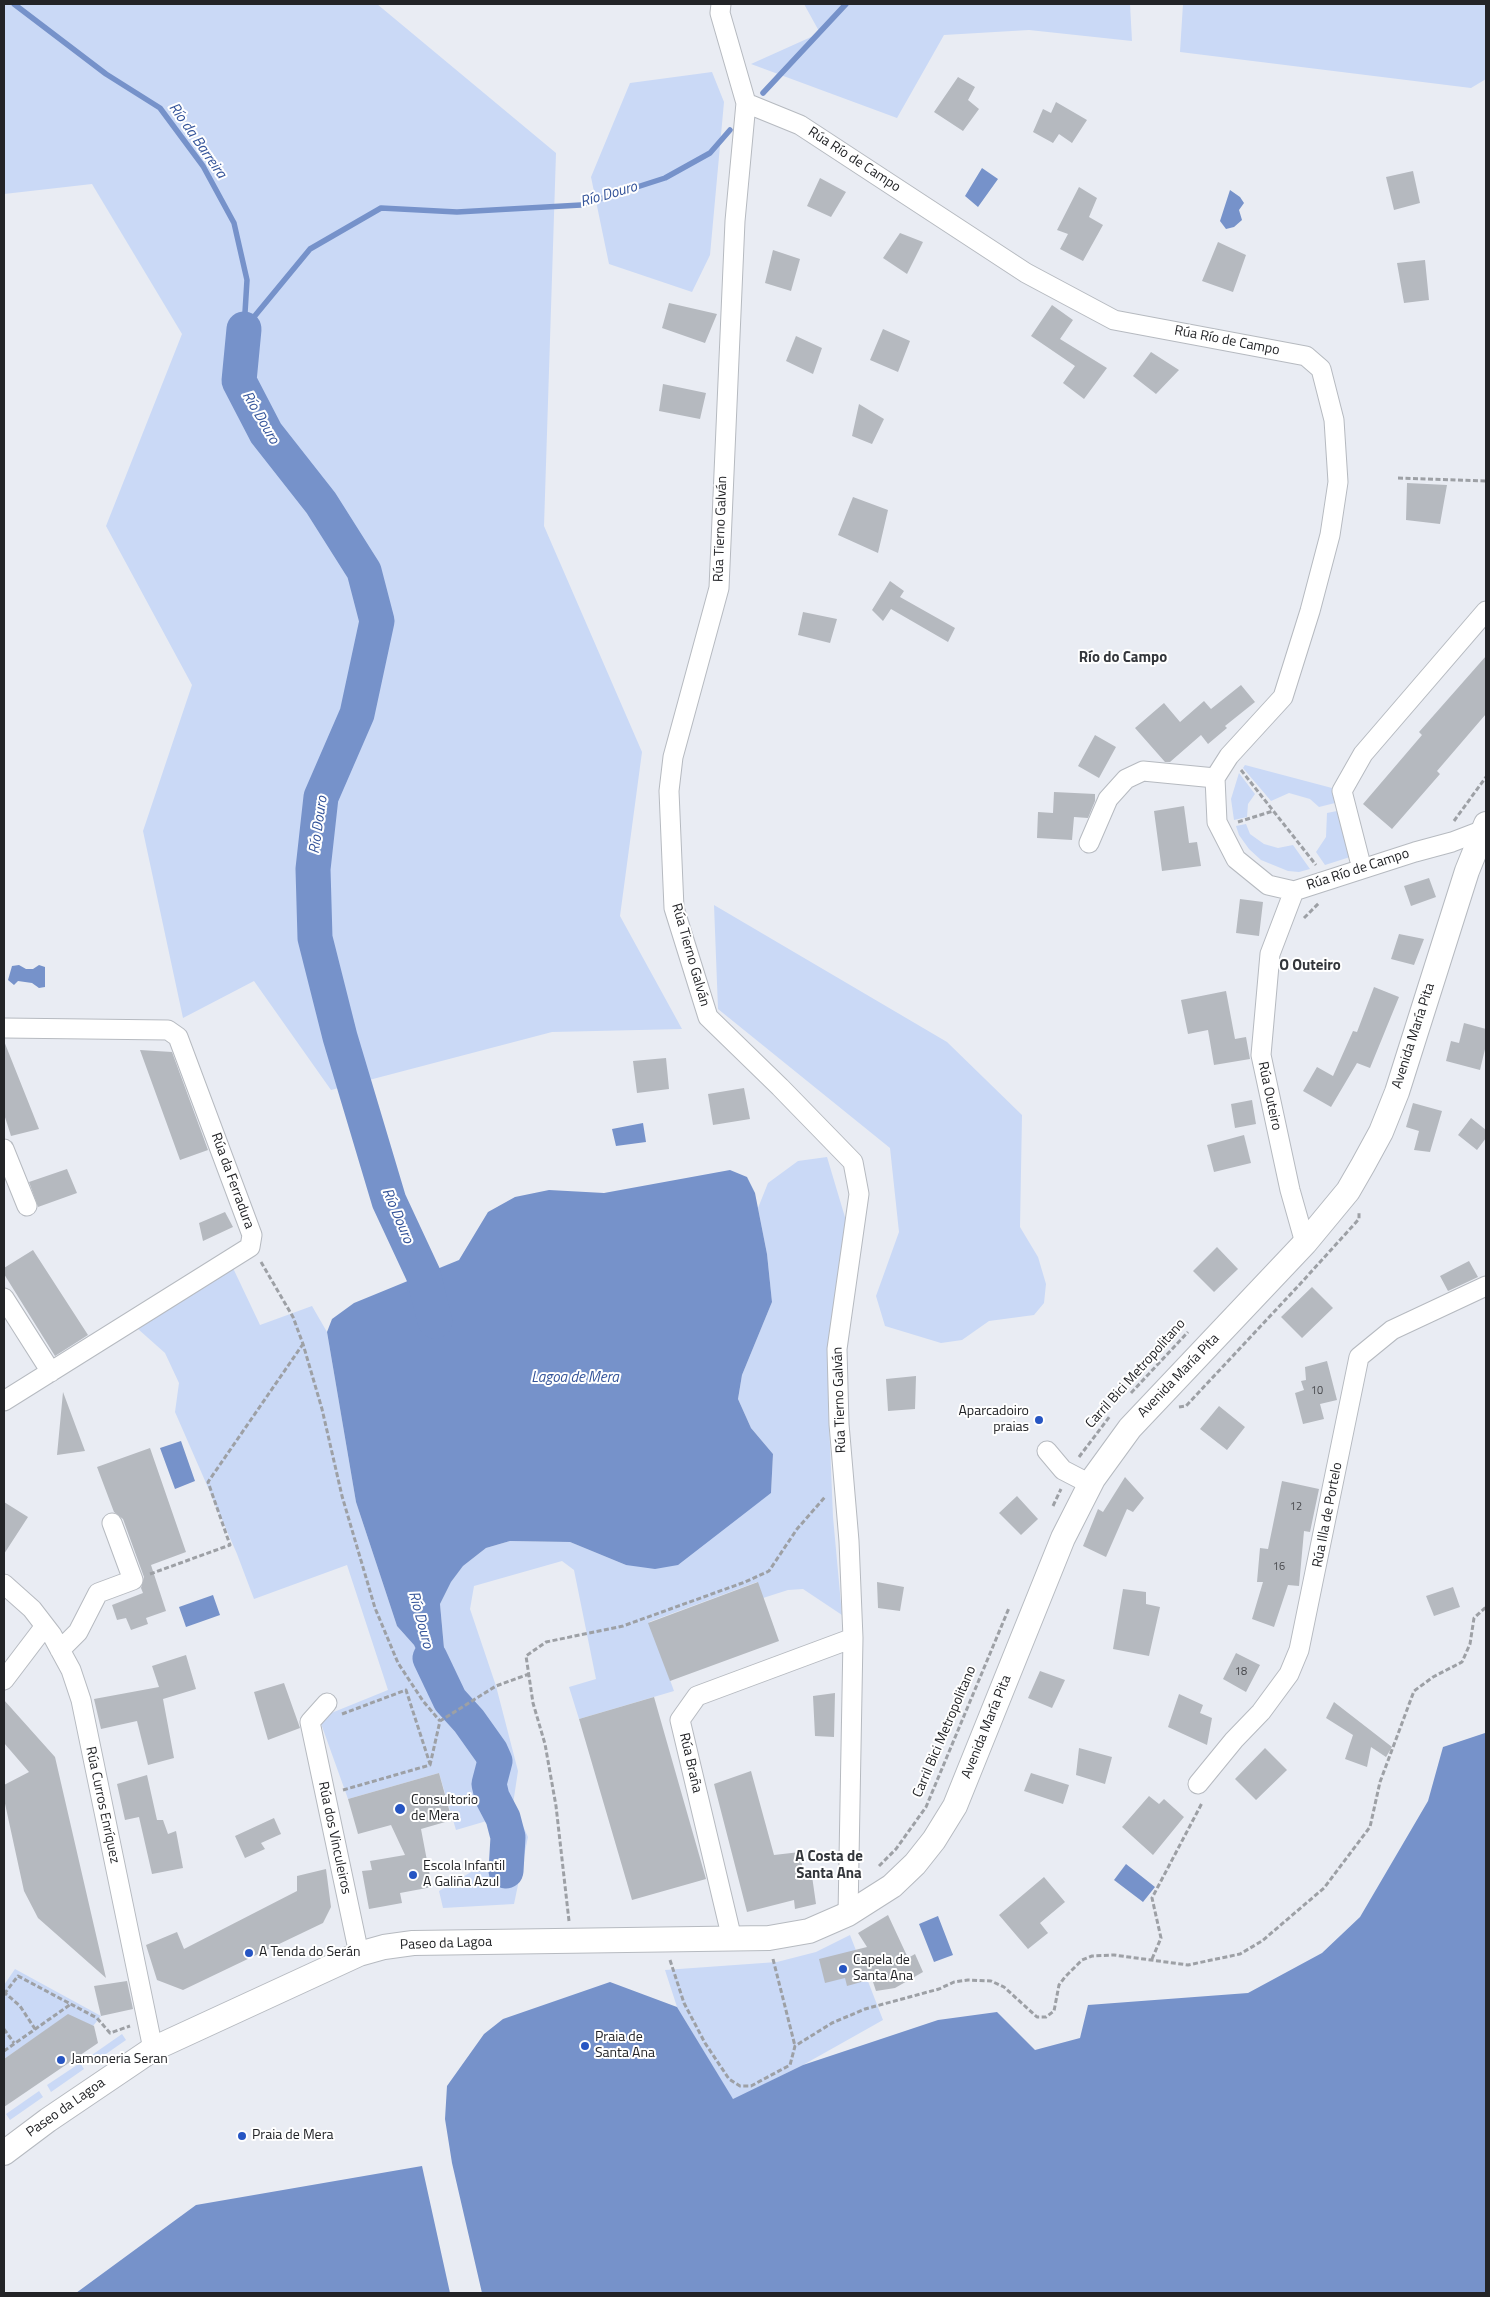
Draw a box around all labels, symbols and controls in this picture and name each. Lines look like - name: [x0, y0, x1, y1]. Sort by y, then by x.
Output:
- water label: Río da Barreira: [164, 100, 230, 182]
- street label: Rúa Río de Campo: [805, 124, 903, 196]
- water label: Río Douro: [579, 178, 639, 212]
- street label: Rúa Río de Campo: [1173, 323, 1281, 359]
- water label: Río Douro: [238, 388, 282, 448]
- street label: Rúa Tierno Galván: [711, 476, 731, 582]
- district label: Río do Campo: [1079, 649, 1167, 667]
- water label: Río Douro: [306, 795, 332, 855]
- street label: Rúa Río de Campo: [1305, 845, 1411, 895]
- street label: Rúa Tierno Galván: [667, 902, 713, 1008]
- district label: O Outeiro: [1279, 957, 1341, 975]
- street label: Avenida María Pita: [1389, 981, 1439, 1091]
- street label: Rúa Outeiro: [1254, 1060, 1284, 1132]
- street label: Rúa da Ferradura: [207, 1131, 257, 1231]
- water label: Río Douro: [377, 1186, 417, 1246]
- street label: Carril Bici Metropolitano: [1082, 1316, 1190, 1432]
- street label: Avenida María Pita: [1135, 1331, 1223, 1421]
- street label: Rúa Tierno Galván: [830, 1347, 850, 1453]
- water label: Lagoa de Mera: [531, 1369, 619, 1387]
- house number: 10: [1311, 1384, 1323, 1398]
- place label: Aparcadoiro praias: [958, 1404, 1029, 1436]
- marker: Aparcadoiro praias: [1033, 1414, 1045, 1426]
- street label: Rúa Illa de Portelo: [1310, 1461, 1346, 1569]
- house number: 12: [1290, 1500, 1302, 1514]
- house number: 16: [1273, 1560, 1285, 1574]
- water label: Río Douro: [404, 1590, 436, 1650]
- street label: Carril Bici Metropolitano: [910, 1664, 980, 1800]
- house number: 18: [1235, 1665, 1247, 1679]
- street label: Avenida María Pita: [959, 1673, 1015, 1781]
- street label: Rúa Braña: [675, 1731, 705, 1795]
- street label: Rúa Curros Enríquez: [81, 1745, 123, 1865]
- street label: Rúa dos Vinculeiros: [314, 1780, 354, 1896]
- place label: Consultorio de Mera: [411, 1793, 478, 1825]
- marker: Consultorio de Mera: [393, 1802, 407, 1816]
- district label: A Costa de Santa Ana: [795, 1848, 863, 1883]
- place label: Escola Infantil A Galiña Azul: [423, 1859, 505, 1891]
- marker: Escola Infantil A Galiña Azul: [407, 1869, 419, 1881]
- street label: Paseo da Lagoa: [400, 1934, 492, 1954]
- place label: A Tenda do Serán: [259, 1945, 361, 1961]
- marker: A Tenda do Serán: [243, 1947, 255, 1959]
- place label: Capela de Santa Ana: [853, 1953, 913, 1985]
- marker: Capela de Santa Ana: [837, 1963, 849, 1975]
- place label: Praia de Santa Ana: [595, 2030, 655, 2062]
- marker: Praia de Santa Ana: [579, 2040, 591, 2052]
- place label: Jamoneria Seran: [71, 2052, 168, 2068]
- marker: Jamoneria Seran: [55, 2054, 67, 2066]
- street label: Paseo da Lagoa: [23, 2075, 109, 2141]
- place label: Praia de Mera: [252, 2128, 333, 2144]
- marker: Praia de Mera: [236, 2130, 248, 2142]

